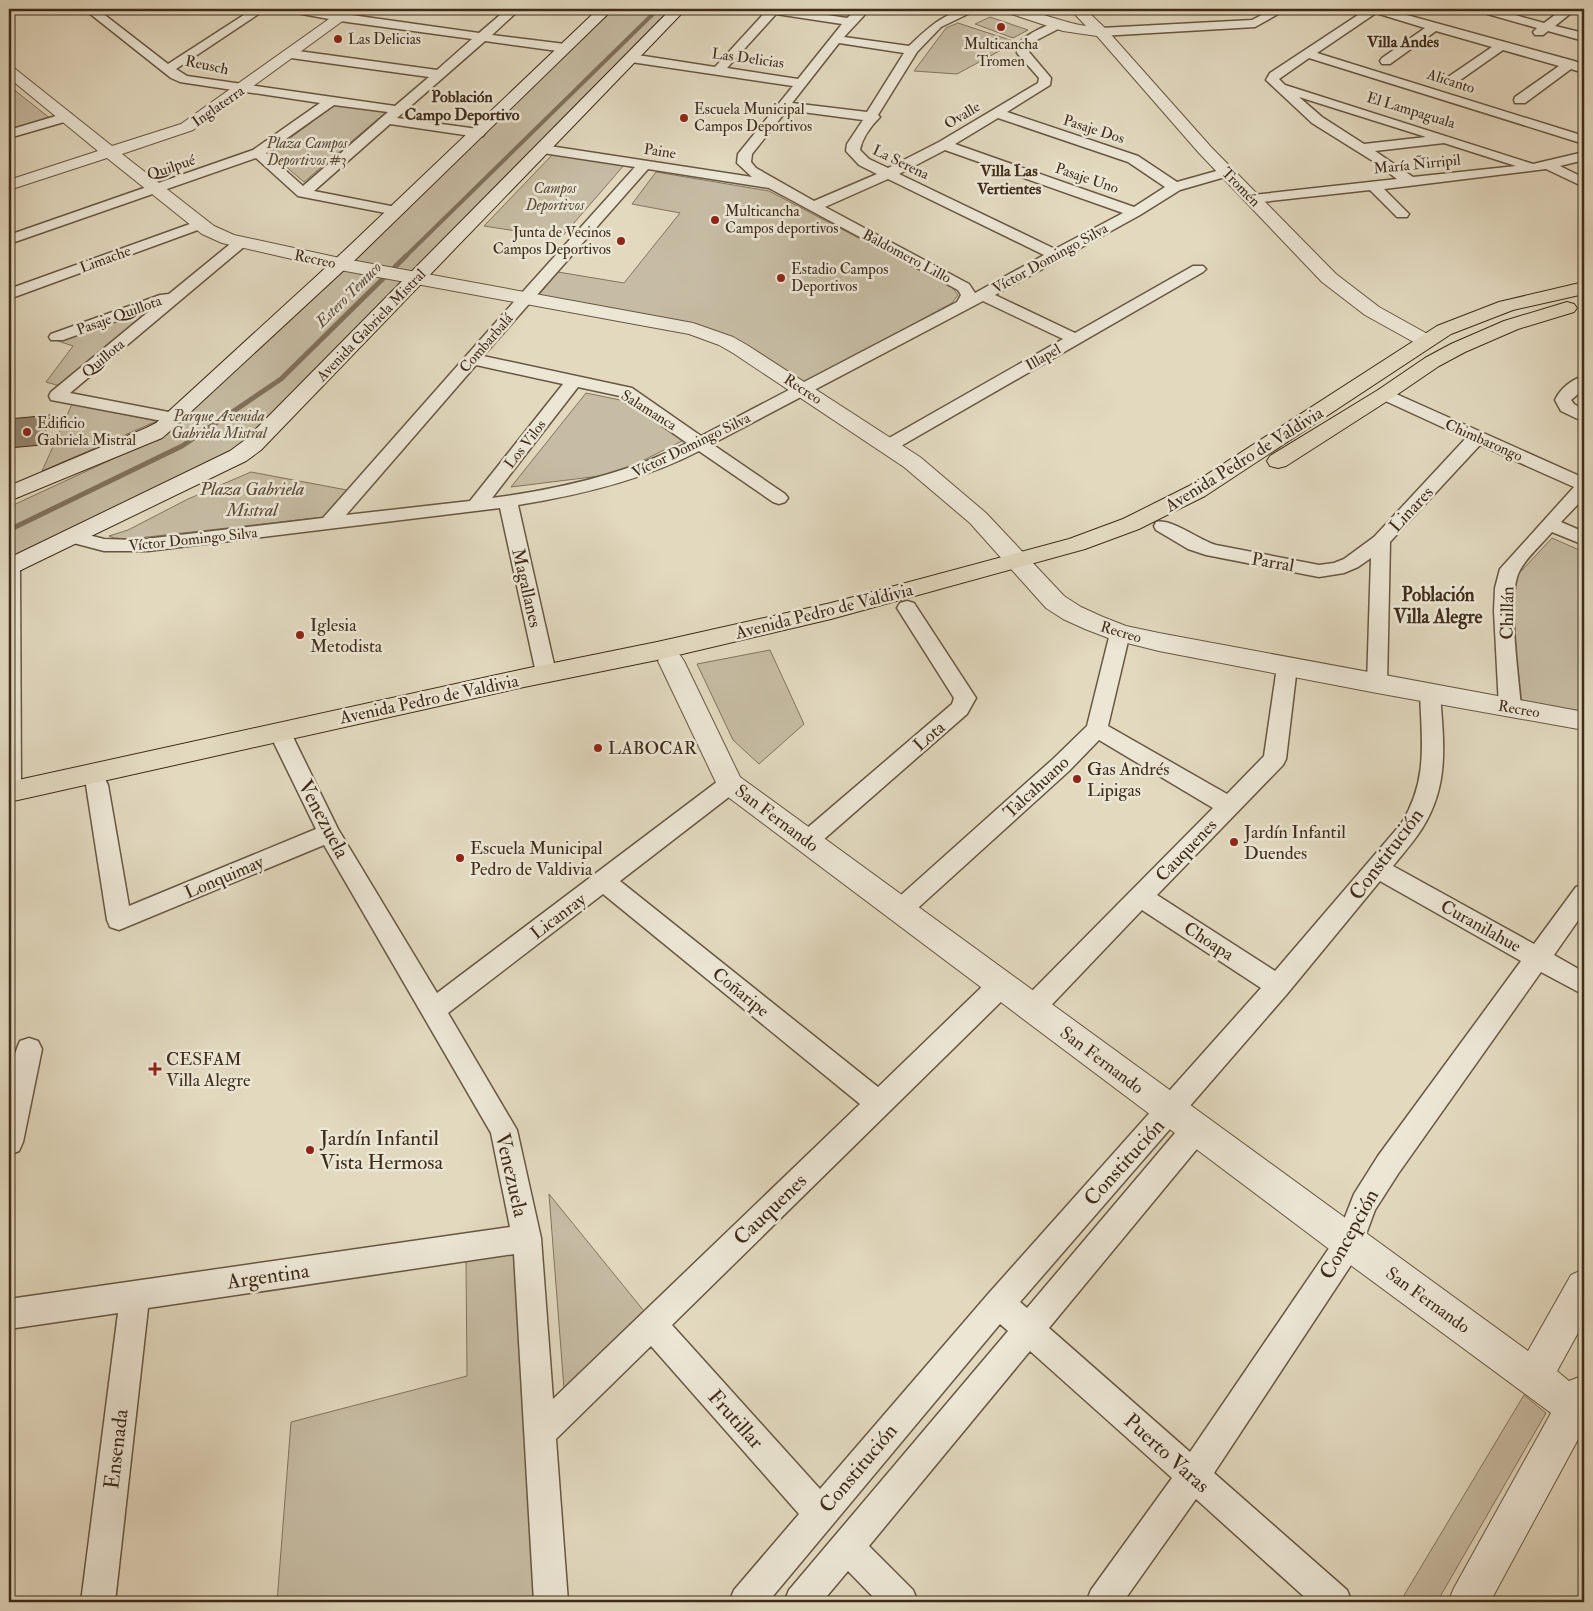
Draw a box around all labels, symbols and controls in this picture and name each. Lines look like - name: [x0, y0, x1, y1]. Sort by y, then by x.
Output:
- marker: Multicancha Tromen: [995, 21, 1007, 33]
- place label: Las Delicias: [348, 30, 421, 49]
- district label: Villa Andes: [1366, 32, 1440, 52]
- marker: Las Delicias: [332, 33, 344, 45]
- place label: Multicancha Tromen: [964, 35, 1039, 71]
- street label: Las Delicias: [710, 44, 785, 73]
- street label: Reusch: [184, 52, 230, 79]
- street label: Alicanto: [1424, 65, 1477, 98]
- street label: Inglaterra: [188, 81, 249, 131]
- district label: Población Campo Deportivo: [404, 87, 520, 126]
- street label: El Lampaguala: [1364, 88, 1458, 134]
- street label: Ovalle: [941, 97, 984, 134]
- place label: Escuela Municipal Campos Deportivos: [694, 100, 812, 137]
- street label: Pasaje Dos: [1061, 111, 1127, 148]
- marker: Escuela Municipal Campos Deportivos: [678, 112, 690, 124]
- park label: Plaza Campos Deportivos #3: [266, 134, 348, 170]
- street label: Paine: [642, 140, 677, 163]
- street label: La Serena: [869, 141, 933, 185]
- street label: María Ñirripil: [1372, 149, 1462, 180]
- street label: Quilpué: [145, 150, 199, 186]
- street label: Pasaje Uno: [1053, 159, 1121, 198]
- district label: Villa Las Vertientes: [976, 161, 1042, 199]
- street label: Tromén: [1217, 164, 1264, 211]
- park label: Campos Deportivos: [525, 179, 585, 215]
- place label: Multicancha Campos deportivos: [725, 202, 838, 239]
- marker: Multicancha Campos deportivos: [709, 214, 721, 226]
- street label: Víctor Domingo Silva: [989, 218, 1112, 298]
- place label: Junta de Vecinos Campos Deportivos: [493, 223, 611, 260]
- street label: Baldomero Lillo: [859, 225, 954, 288]
- marker: Junta de Vecinos Campos Deportivos: [615, 235, 627, 247]
- street label: Limache: [77, 242, 133, 277]
- street label: Recreo: [292, 246, 337, 273]
- water label: Estero Temuco: [311, 257, 386, 333]
- place label: Estadio Campos Deportivos: [791, 260, 888, 297]
- street label: Avenida Gabriela Mistral: [312, 265, 430, 386]
- marker: Estadio Campos Deportivos: [775, 272, 787, 284]
- street label: Pasaje Quillota: [74, 291, 165, 340]
- street label: Combarbalá: [455, 309, 518, 377]
- street label: Quillota: [78, 334, 129, 382]
- street label: Illapel: [1022, 340, 1065, 376]
- street label: Recreo: [780, 370, 826, 409]
- street label: Salamanca: [617, 386, 681, 435]
- street label: Avenida Pedro de Valdivia: [1160, 401, 1328, 518]
- park label: Parque Avenida Gabriela Mistral: [171, 407, 268, 443]
- street label: Víctor Domingo Silva: [629, 408, 754, 482]
- place label: Edificio Gabriela Mistral: [37, 414, 136, 450]
- street label: Chimbarongo: [1442, 415, 1526, 466]
- street label: Los Vilos: [500, 416, 550, 473]
- marker: Edificio Gabriela Mistral: [21, 426, 33, 438]
- park label: Plaza Gabriela Mistral: [199, 478, 304, 522]
- street label: Linares: [1384, 481, 1438, 537]
- street label: Víctor Domingo Silva: [128, 523, 259, 556]
- street label: Magallanes: [506, 546, 547, 630]
- street label: Parral: [1250, 547, 1296, 578]
- street label: Avenida Pedro de Valdivia: [732, 578, 916, 645]
- district label: Población Villa Alegre: [1392, 583, 1483, 630]
- street label: Chillán: [1496, 586, 1519, 640]
- place label: Iglesia Metodista: [310, 614, 383, 658]
- street label: Recreo: [1098, 617, 1144, 648]
- marker: Iglesia Metodista: [294, 629, 306, 641]
- street label: Avenida Pedro de Valdivia: [336, 669, 521, 730]
- street label: Recreo: [1497, 696, 1541, 722]
- street label: Lota: [909, 716, 951, 757]
- place label: LABOCAR: [608, 737, 698, 760]
- marker: LABOCAR: [592, 742, 604, 754]
- street label: Talcahuano: [999, 751, 1074, 824]
- place label: Gas Andrés Lipigas: [1087, 758, 1169, 802]
- marker: Gas Andrés Lipigas: [1071, 773, 1083, 785]
- street label: Venezuela: [292, 775, 356, 864]
- street label: San Fernando: [730, 779, 823, 858]
- street label: Constitución: [1343, 803, 1430, 906]
- street label: Cauquenes: [1151, 814, 1222, 887]
- place label: Jardín Infantil Duendes: [1243, 821, 1346, 865]
- marker: Jardín Infantil Duendes: [1228, 836, 1240, 848]
- place label: Escuela Municipal Pedro de Valdivia: [470, 837, 603, 881]
- street label: Lonquimay: [181, 850, 268, 904]
- marker: Escuela Municipal Pedro de Valdivia: [454, 852, 466, 864]
- street label: Licanray: [526, 887, 591, 945]
- street label: Curanilahue: [1436, 895, 1526, 958]
- street label: Choapa: [1179, 917, 1239, 966]
- street label: Coñaripe: [708, 962, 774, 1023]
- street label: San Fernando: [1055, 1021, 1148, 1100]
- place label: CESFAM Villa Alegre: [166, 1048, 251, 1092]
- marker: CESFAM Villa Alegre: [148, 1062, 162, 1076]
- street label: Constitución: [1078, 1113, 1171, 1212]
- place label: Jardín Infantil Vista Hermosa: [319, 1125, 444, 1176]
- street label: Venezuela: [489, 1131, 534, 1220]
- marker: Jardín Infantil Vista Hermosa: [304, 1144, 316, 1156]
- street label: Cauquenes: [728, 1168, 813, 1251]
- street label: Concepción: [1314, 1184, 1385, 1284]
- street label: Argentina: [224, 1257, 311, 1296]
- street label: San Fernando: [1381, 1262, 1475, 1339]
- street label: Frutillar: [702, 1384, 769, 1455]
- street label: Ensenada: [98, 1407, 135, 1491]
- street label: Puerto Varas: [1118, 1408, 1215, 1499]
- street label: Constitución: [813, 1418, 904, 1518]

